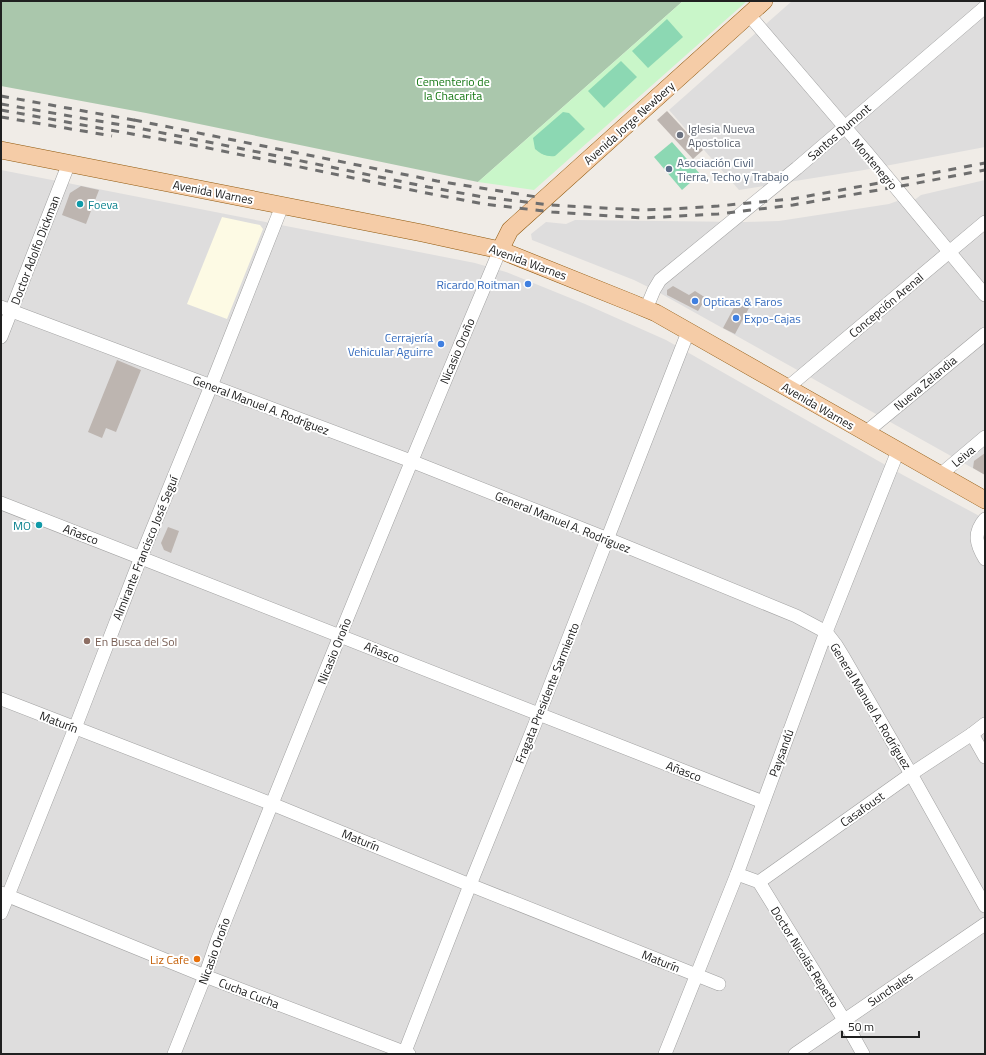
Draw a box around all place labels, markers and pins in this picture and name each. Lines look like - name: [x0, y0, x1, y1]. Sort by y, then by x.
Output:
- place label: Iglesia Nueva Apostolica: [688, 119, 755, 152]
- marker: Iglesia Nueva Apostolica: [675, 130, 685, 140]
- place label: Asociación Civil Tierra, Techo y Trabajo: [677, 153, 789, 186]
- marker: Asociación Civil Tierra, Techo y Trabajo: [664, 164, 674, 174]
- place label: Foeva: [88, 195, 118, 214]
- marker: Foeva: [75, 199, 85, 209]
- place label: Ricardo Roitman: [436, 275, 520, 294]
- marker: Ricardo Roitman: [523, 279, 533, 289]
- place label: Opticas & Faros: [703, 292, 783, 311]
- marker: Opticas & Faros: [690, 296, 700, 306]
- place label: Expo-Cajas: [744, 309, 801, 328]
- marker: Expo-Cajas: [731, 313, 741, 323]
- place label: Cerrajería Vehicular Aguirre: [348, 328, 433, 361]
- marker: Cerrajería Vehicular Aguirre: [436, 339, 446, 349]
- place label: MO: [13, 516, 31, 535]
- marker: MO: [34, 520, 44, 530]
- place label: En Busca del Sol: [95, 632, 177, 651]
- marker: En Busca del Sol: [82, 636, 92, 646]
- place label: Liz Cafe: [150, 950, 189, 969]
- marker: Liz Cafe: [192, 954, 202, 964]

